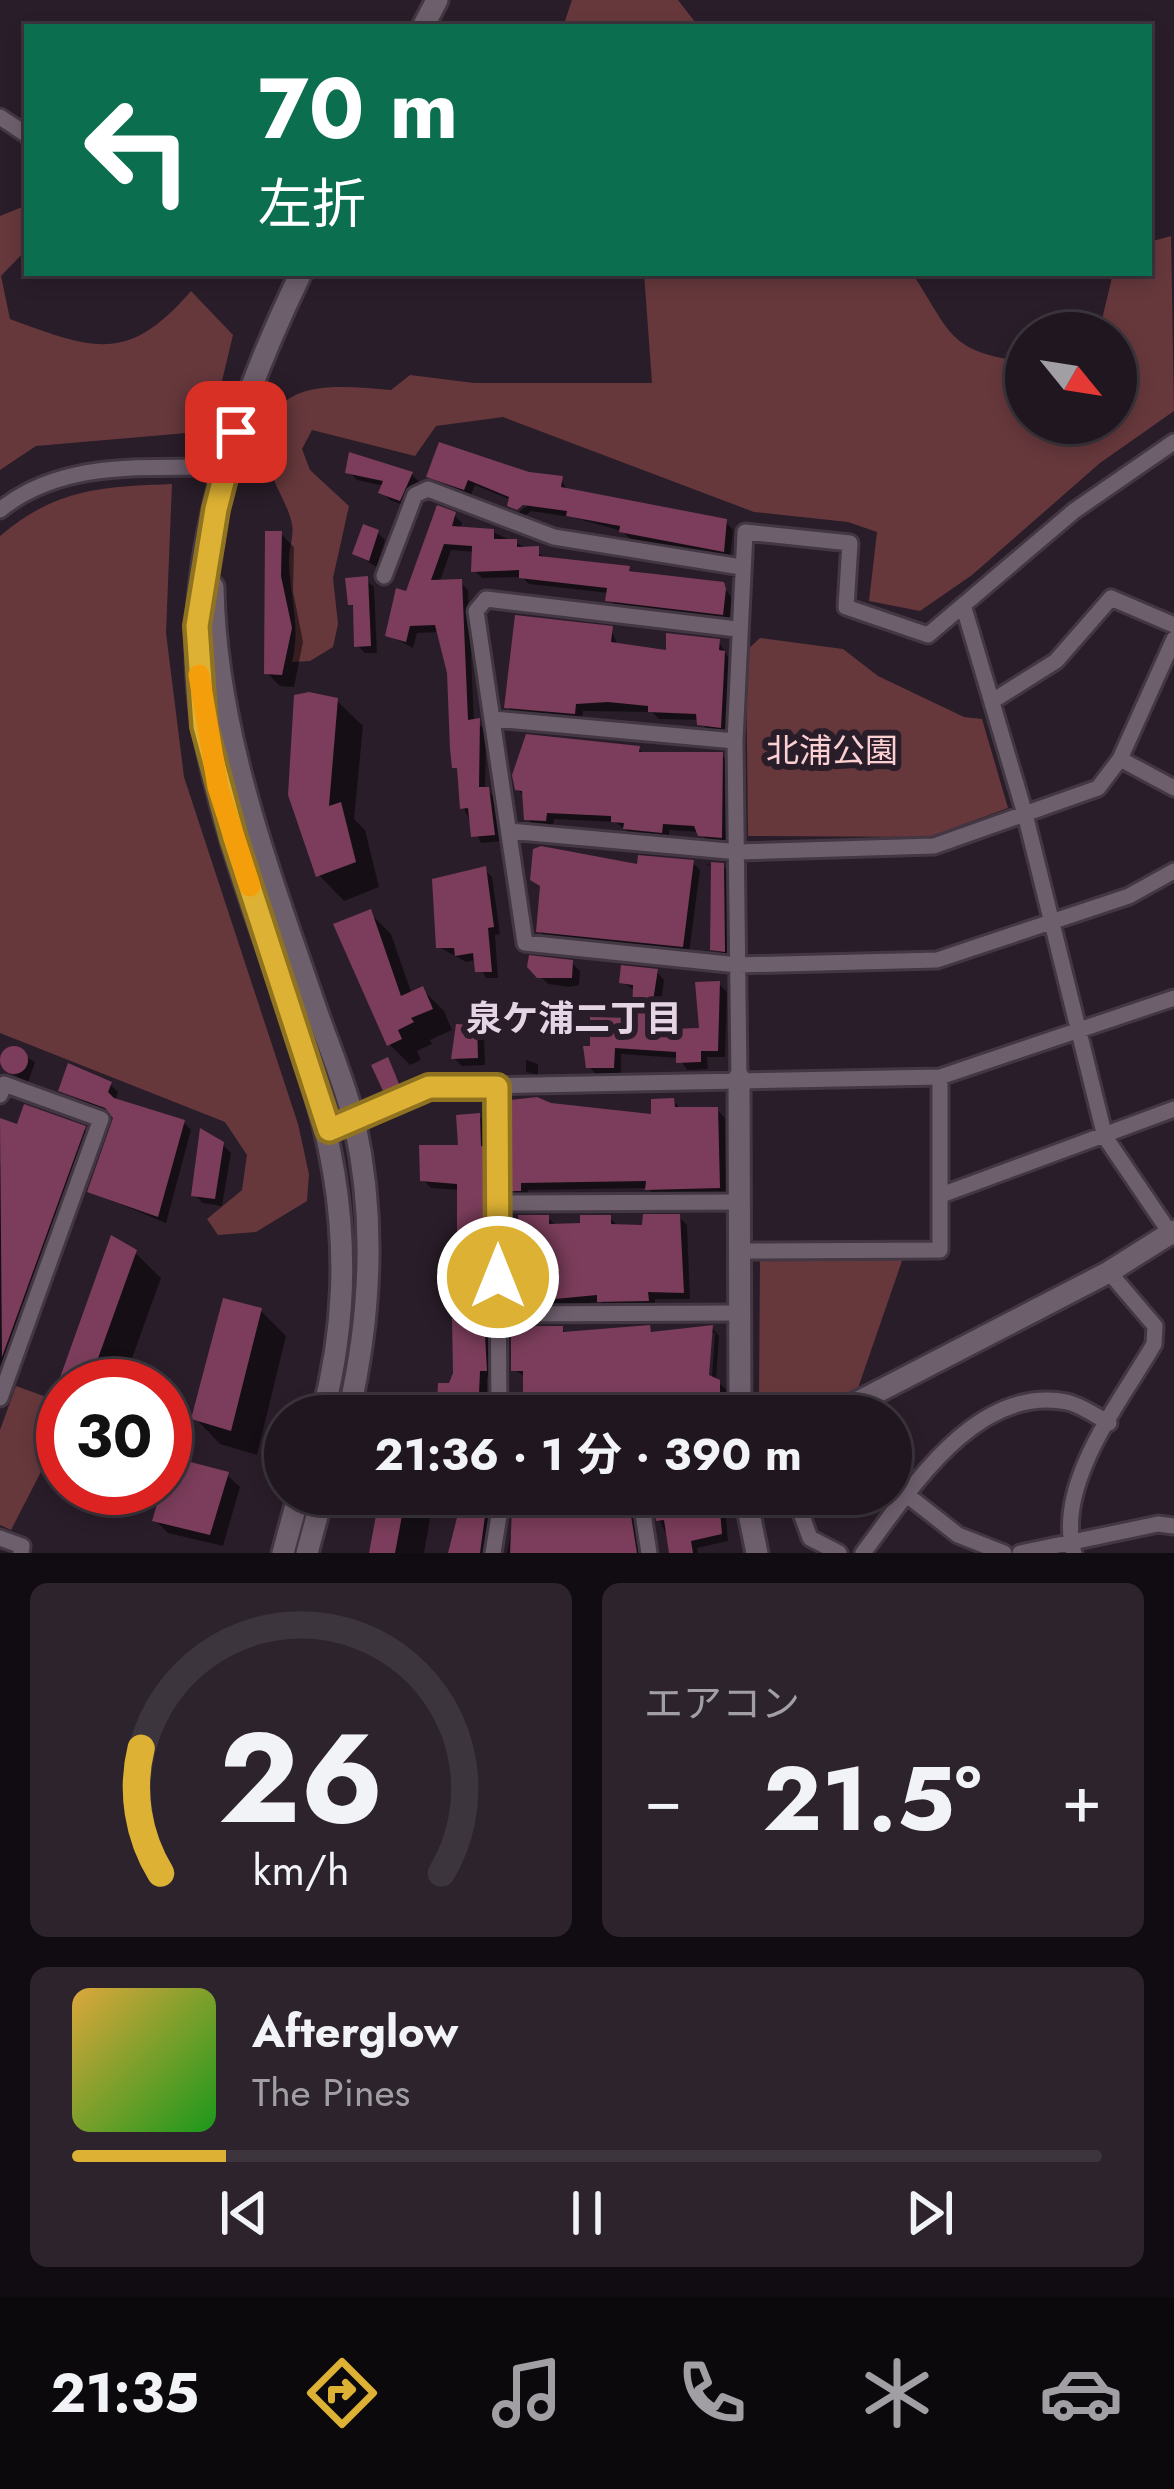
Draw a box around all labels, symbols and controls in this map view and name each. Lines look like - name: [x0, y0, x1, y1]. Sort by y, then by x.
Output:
- text: 70 m: [258, 48, 458, 170]
- icon: left: [60, 72, 216, 228]
- text: 左折: [258, 165, 366, 243]
- north arrow: [1005, 312, 1137, 444]
- map controls: [1005, 312, 1137, 444]
- pin: [185, 381, 287, 483]
- icon: arrive: [203, 399, 269, 465]
- park label: 北浦公園: [766, 727, 898, 774]
- district label: 泉ケ浦二丁目: [466, 992, 682, 1044]
- position arrow: [435, 1214, 561, 1340]
- speed limit sign: 30: [36, 1359, 192, 1515]
- text: 21:36 · 1 分 · 390 m: [374, 1422, 802, 1487]
- text: エアコン: [644, 1675, 800, 1732]
- text: 26: [218, 1688, 384, 1869]
- text: 21.5°: [763, 1734, 981, 1864]
- text: −: [644, 1751, 683, 1847]
- text: +: [1061, 1751, 1102, 1847]
- text: km/h: [253, 1839, 349, 1901]
- text: Afterglow: [252, 1999, 458, 2064]
- text: The Pines: [252, 2064, 410, 2121]
- icon: previous: [211, 2180, 277, 2246]
- icon: pause: [554, 2180, 620, 2246]
- icon: next: [897, 2180, 963, 2246]
- icon: directions: [300, 2351, 384, 2435]
- icon: music: [485, 2351, 569, 2435]
- icon: phone: [670, 2351, 754, 2435]
- icon: climate: [855, 2351, 939, 2435]
- icon: car: [1039, 2351, 1123, 2435]
- text: 21:35: [50, 2354, 199, 2432]

